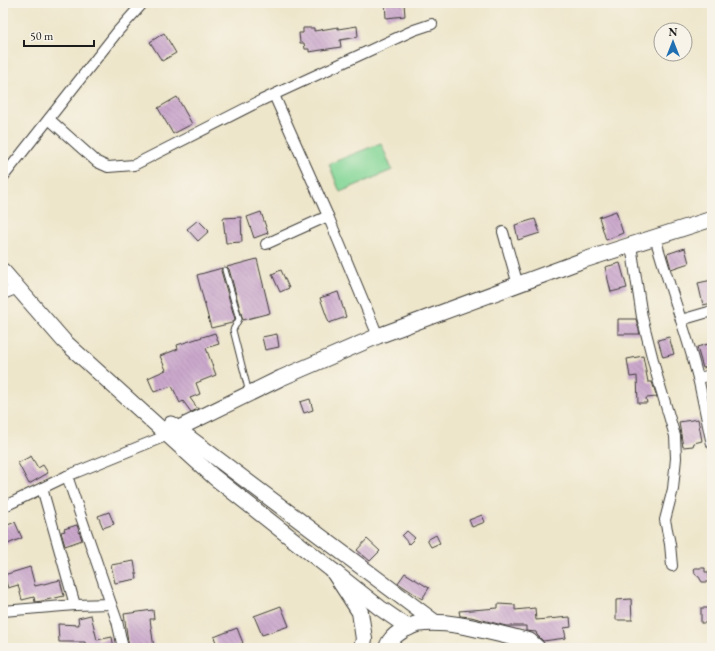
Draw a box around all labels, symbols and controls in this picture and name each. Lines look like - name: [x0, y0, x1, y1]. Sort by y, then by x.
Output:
- scale bar: [24, 22, 94, 48]
- north arrow: [653, 22, 693, 62]
- text: N: [669, 25, 678, 39]
- text: 50 m: [30, 28, 54, 44]

